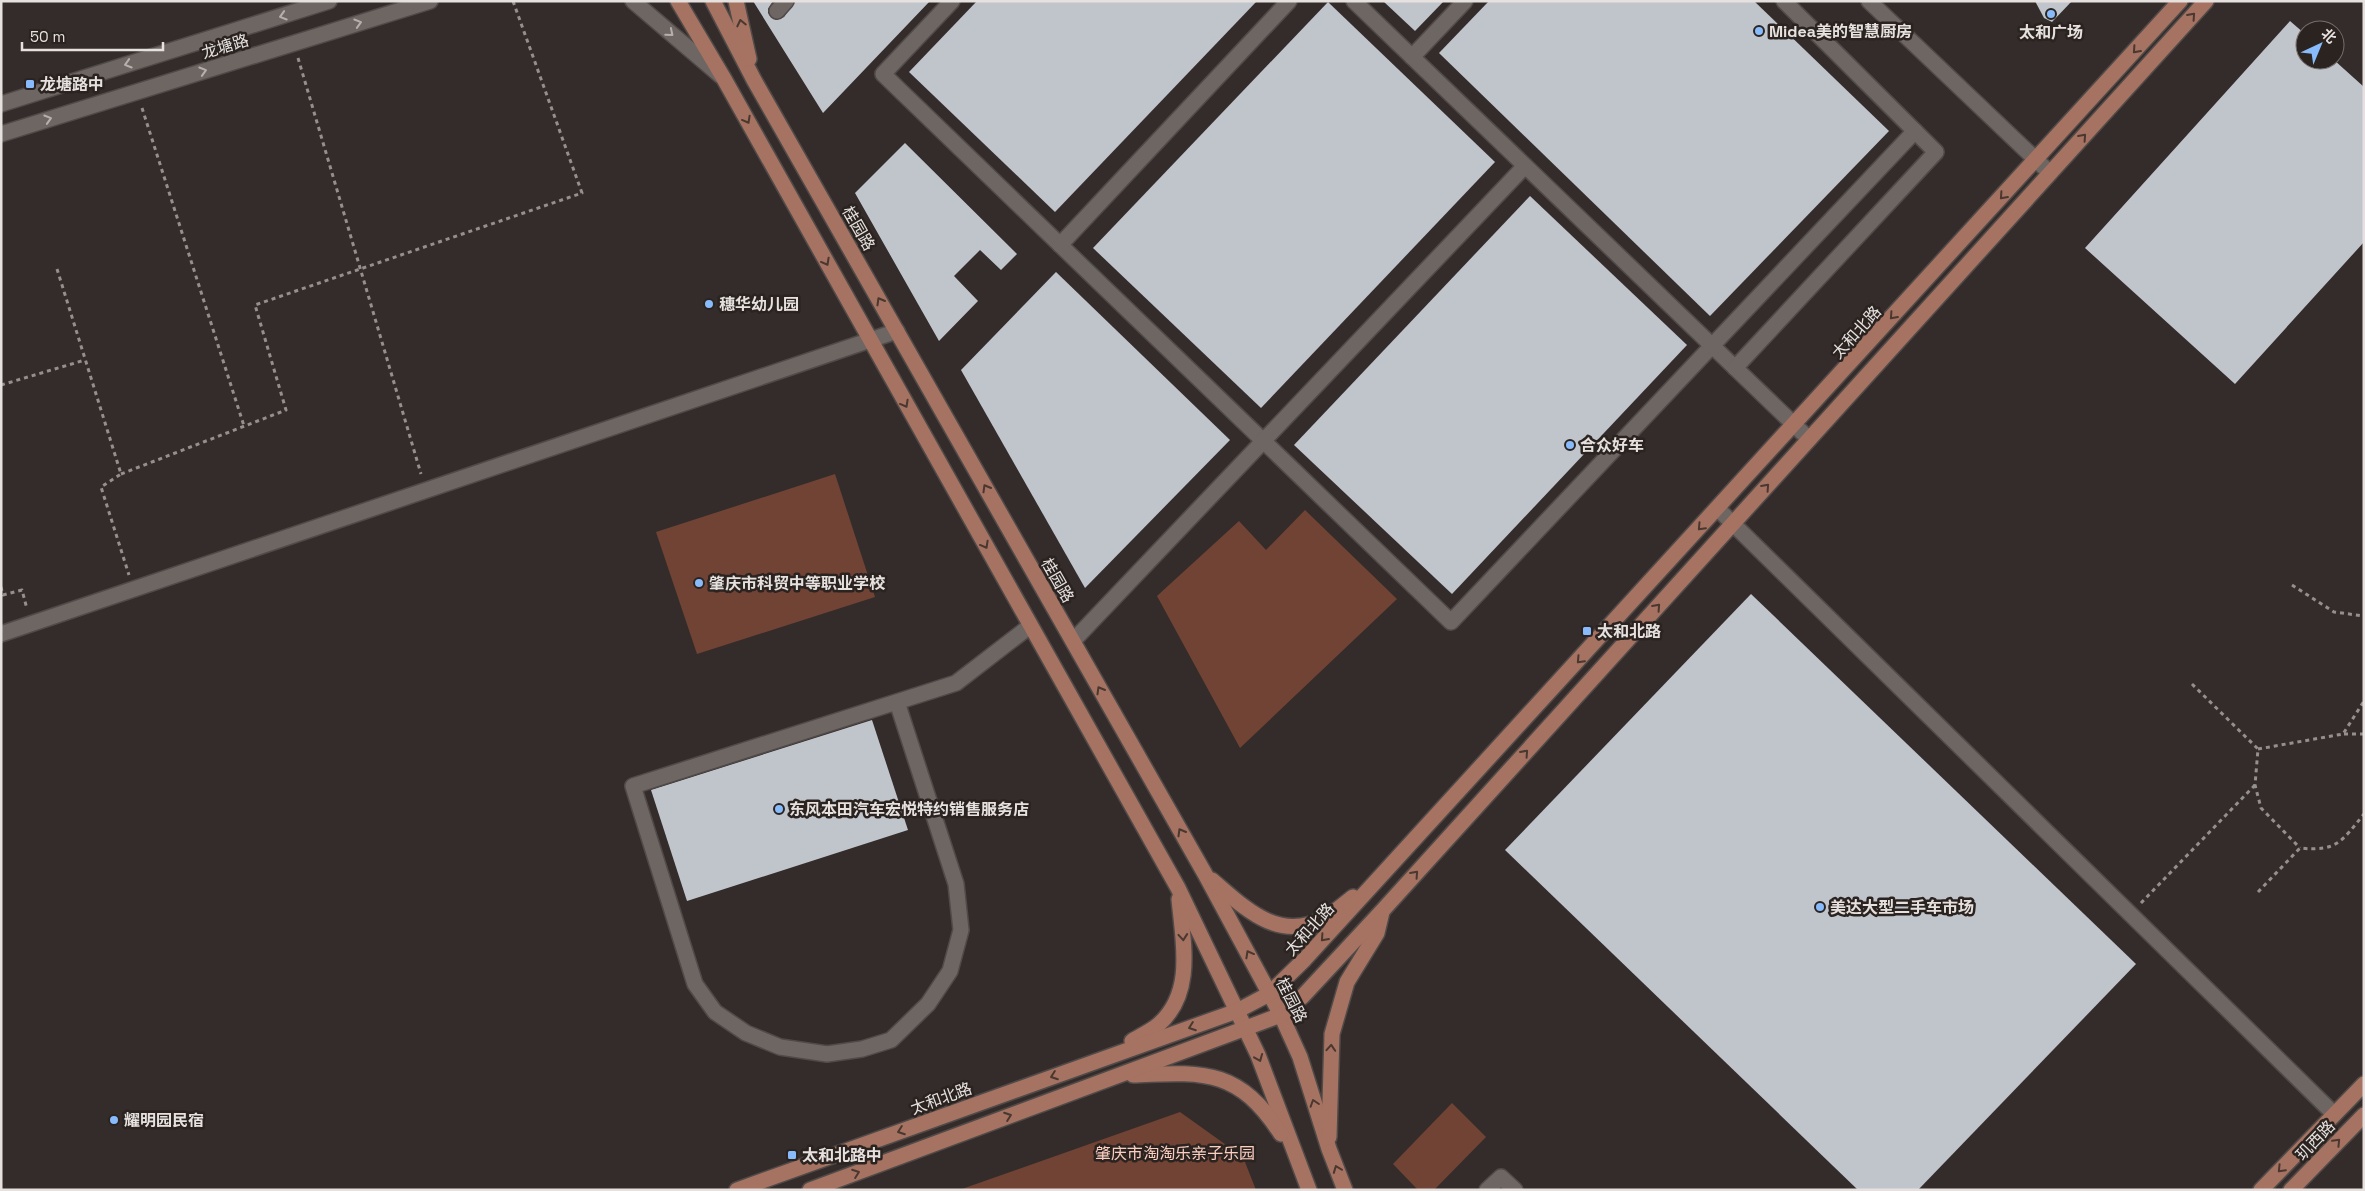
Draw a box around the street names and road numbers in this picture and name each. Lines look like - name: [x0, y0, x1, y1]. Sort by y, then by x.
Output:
- street label: 龙塘路: [199, 29, 251, 64]
- street label: 桂园路: [837, 202, 880, 254]
- street label: 太和北路: [1827, 302, 1886, 363]
- street label: 桂园路: [1036, 554, 1079, 606]
- street label: 太和北路: [1280, 899, 1339, 960]
- street label: 桂园路: [1271, 974, 1312, 1026]
- street label: 太和北路: [908, 1078, 975, 1119]
- street label: 玑西路: [2291, 1116, 2340, 1165]

